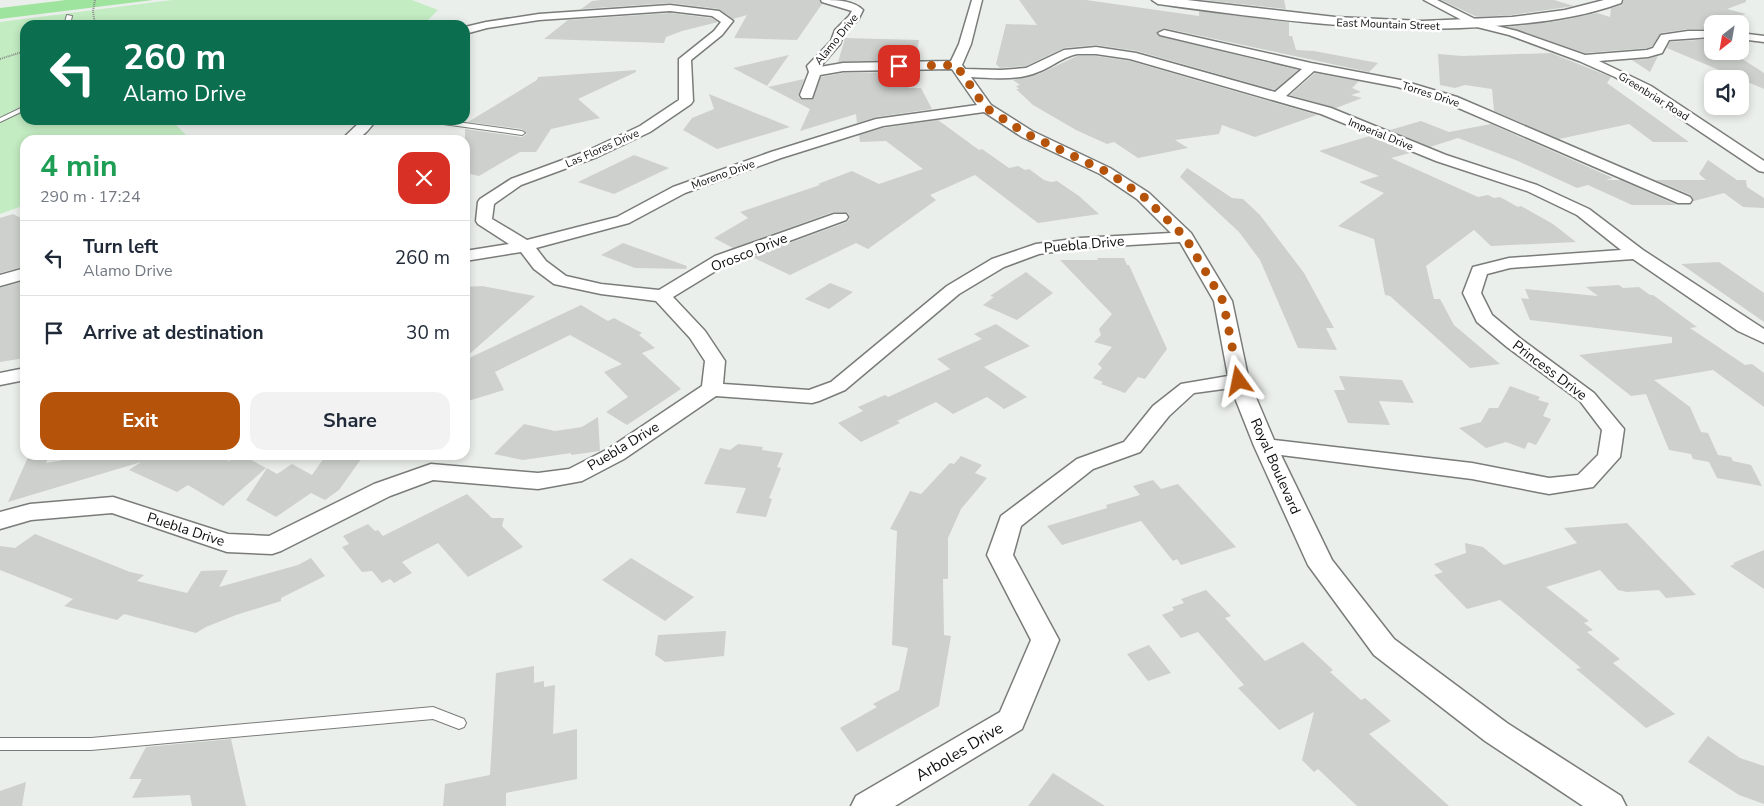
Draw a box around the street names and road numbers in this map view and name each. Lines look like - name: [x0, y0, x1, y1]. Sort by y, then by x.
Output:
- street label: Alamo Drive: [811, 11, 862, 68]
- street label: East Mountain Street: [1336, 15, 1440, 34]
- street label: Greenbriar Road: [1615, 69, 1692, 124]
- street label: Torres Drive: [1400, 78, 1462, 111]
- street label: Imperial Drive: [1346, 115, 1416, 154]
- street label: Las Flores Drive: [563, 125, 642, 171]
- street label: Moreno Drive: [689, 156, 757, 193]
- street label: Orosco Drive: [708, 228, 790, 276]
- street label: Puebla Drive: [1043, 232, 1125, 257]
- street label: Princess Drive: [1508, 336, 1591, 405]
- street label: Royal Boulevard: [1246, 415, 1305, 517]
- street label: Puebla Drive: [584, 418, 663, 475]
- street label: Puebla Drive: [145, 508, 227, 551]
- street label: Arboles Drive: [912, 717, 1007, 787]

